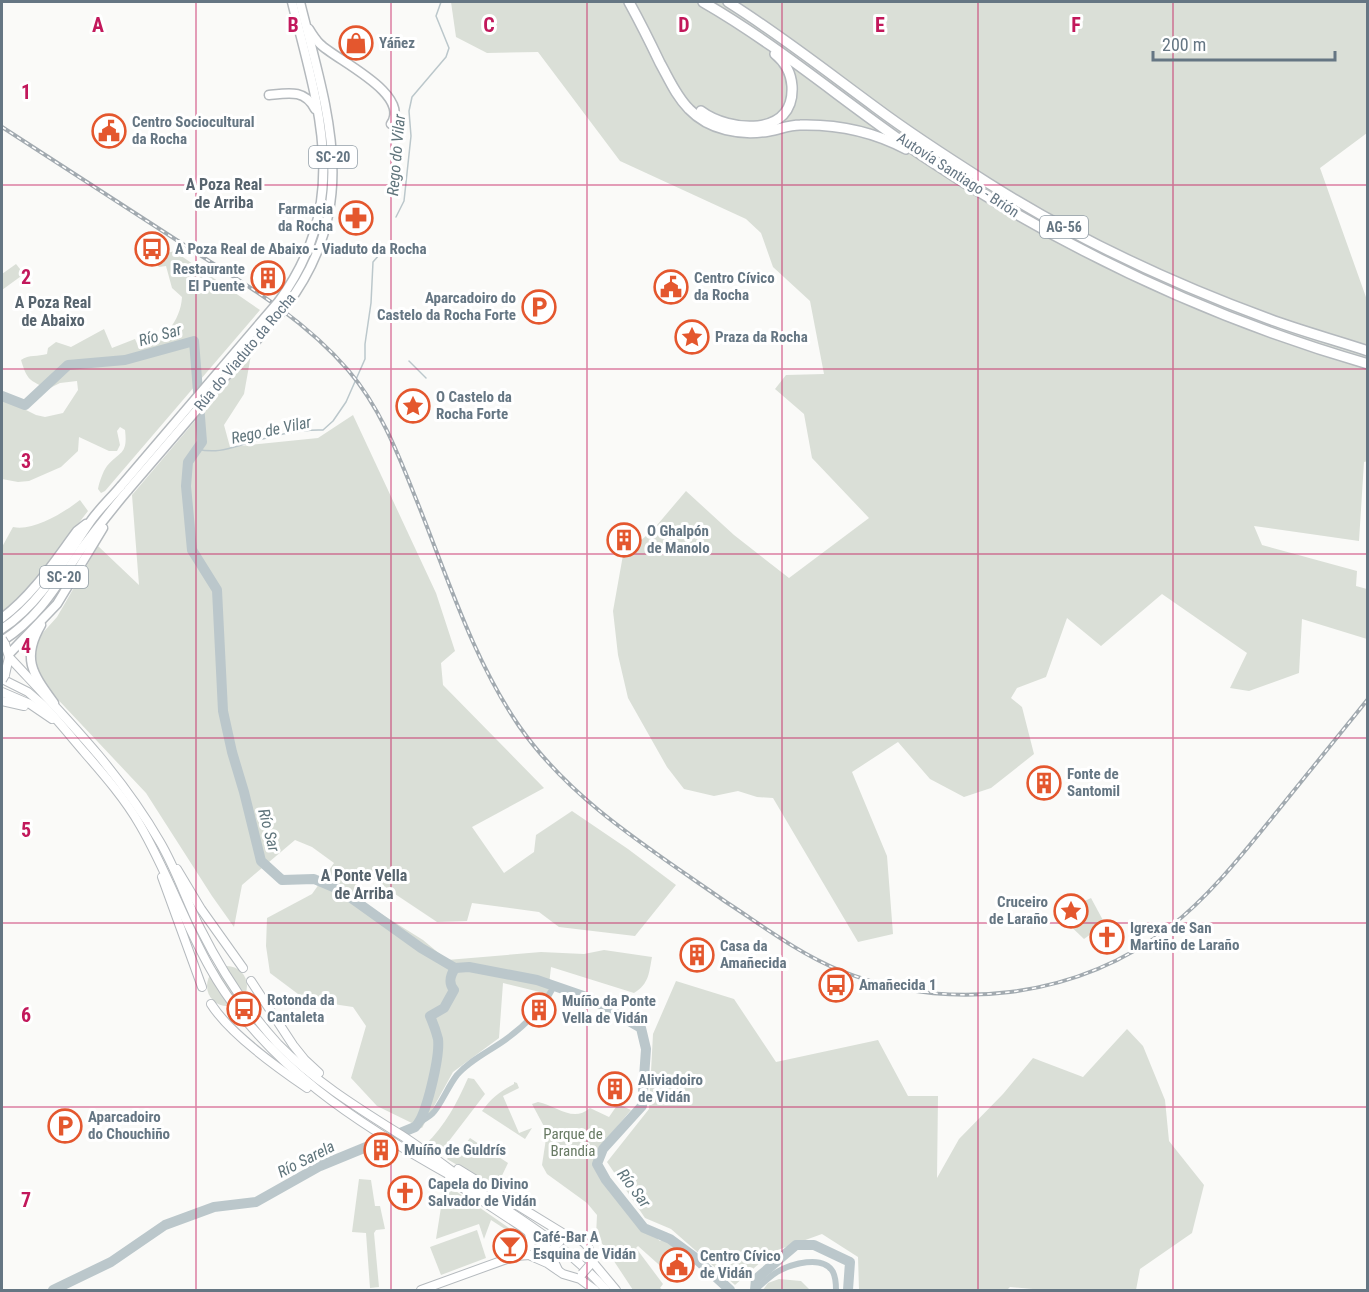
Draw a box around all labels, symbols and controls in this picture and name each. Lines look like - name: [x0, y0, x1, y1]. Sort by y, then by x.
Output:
- text: A: [92, 13, 104, 37]
- text: B: [287, 13, 299, 37]
- text: C: [483, 13, 495, 37]
- text: D: [678, 13, 690, 37]
- text: E: [875, 13, 885, 37]
- text: F: [1071, 13, 1081, 37]
- scale bar: [1153, 24, 1334, 62]
- shop icon: Yáñez: [338, 25, 374, 61]
- place label: Yáñez: [379, 34, 415, 52]
- text: 200 m: [1162, 34, 1206, 55]
- text: 1: [21, 80, 31, 104]
- water label: Rego do Vilar: [383, 112, 409, 197]
- public building icon: Centro Sociocultural da Rocha: [91, 113, 127, 149]
- place label: Centro Sociocultural da Rocha: [132, 113, 255, 148]
- street label: Autovía Santiago - Brión: [894, 129, 1022, 221]
- road number: SC-20: [309, 146, 357, 168]
- district label: A Poza Real de Arriba: [186, 175, 262, 212]
- place label: Farmacia da Rocha: [278, 200, 333, 235]
- pharmacy icon: Farmacia da Rocha: [338, 200, 374, 236]
- road number: AG-56: [1040, 216, 1088, 238]
- bus stop icon: A Poza Real de Abaixo - Viaduto da Rocha: [134, 231, 170, 267]
- place label: A Poza Real de Abaixo - Viaduto da Rocha: [175, 240, 427, 258]
- place label: Restaurante El Puente: [173, 260, 245, 295]
- building icon: Restaurante El Puente: [250, 260, 286, 296]
- text: 2: [21, 265, 31, 289]
- public building icon: Centro Cívico da Rocha: [653, 269, 689, 305]
- place label: Centro Cívico da Rocha: [694, 269, 775, 304]
- street label: Rúa do Viaduto da Rocha: [190, 289, 300, 415]
- place label: Aparcadoiro do Castelo da Rocha Forte: [377, 289, 516, 324]
- parking icon: Aparcadoiro do Castelo da Rocha Forte: [521, 289, 557, 325]
- district label: A Poza Real de Abaixo: [15, 293, 91, 330]
- place icon: Praza da Rocha: [674, 319, 710, 355]
- water label: Río Sar: [136, 320, 185, 350]
- place label: Praza da Rocha: [715, 328, 808, 346]
- place icon: O Castelo da Rocha Forte: [395, 388, 431, 424]
- place label: O Castelo da Rocha Forte: [436, 388, 512, 423]
- water label: Rego de Vilar: [229, 412, 314, 448]
- text: 3: [21, 449, 31, 473]
- building icon: O Ghalpón de Manolo: [606, 522, 642, 558]
- place label: O Ghalpón de Manolo: [647, 522, 710, 557]
- road number: SC-20: [40, 566, 88, 588]
- text: 4: [21, 634, 31, 658]
- building icon: Fonte de Santomil: [1026, 765, 1062, 801]
- place label: Fonte de Santomil: [1067, 765, 1120, 800]
- water label: Río Sar: [254, 807, 284, 855]
- text: 5: [21, 818, 31, 842]
- district label: A Ponte Vella de Arriba: [321, 866, 408, 903]
- place label: Cruceiro de Laraño: [989, 893, 1048, 928]
- place icon: Cruceiro de Laraño: [1053, 893, 1089, 929]
- church icon: Igrexa de San Martiño de Laraño: [1089, 919, 1125, 955]
- place label: Igrexa de San Martiño de Laraño: [1130, 919, 1239, 954]
- building icon: Casa da Amañecida: [679, 937, 715, 973]
- place label: Casa da Amañecida: [720, 937, 787, 972]
- bus stop icon: Amañecida 1: [818, 967, 854, 1003]
- place label: Amañecida 1: [859, 976, 937, 994]
- bus stop icon: Rotonda da Cantaleta: [226, 991, 262, 1027]
- place label: Rotonda da Cantaleta: [267, 991, 334, 1026]
- building icon: Muíño da Ponte Vella de Vidán: [521, 992, 557, 1028]
- place label: Muíño da Ponte Vella de Vidán: [562, 992, 656, 1027]
- text: 6: [21, 1003, 31, 1027]
- building icon: Aliviadoiro de Vidán: [597, 1071, 633, 1107]
- place label: Aliviadoiro de Vidán: [638, 1071, 703, 1106]
- parking icon: Aparcadoiro do Chouchiño: [47, 1108, 83, 1144]
- place label: Aparcadoiro do Chouchiño: [88, 1108, 170, 1143]
- park label: Parque de Brandia: [543, 1125, 603, 1160]
- building icon: Muíño de Guldrís: [363, 1132, 399, 1168]
- water label: Río Sarela: [274, 1137, 338, 1181]
- place label: Muíño de Guldrís: [404, 1141, 506, 1159]
- water label: Río Sar: [613, 1165, 655, 1212]
- church icon: Capela do Divino Salvador de Vidán: [387, 1175, 423, 1211]
- place label: Capela do Divino Salvador de Vidán: [428, 1175, 536, 1210]
- text: 7: [21, 1188, 31, 1212]
- bar icon: Café-Bar A Esquina de Vidán: [492, 1228, 528, 1264]
- place label: Café-Bar A Esquina de Vidán: [533, 1228, 636, 1263]
- public building icon: Centro Cívico de Vidán: [659, 1247, 695, 1283]
- place label: Centro Cívico de Vidán: [700, 1247, 781, 1282]

